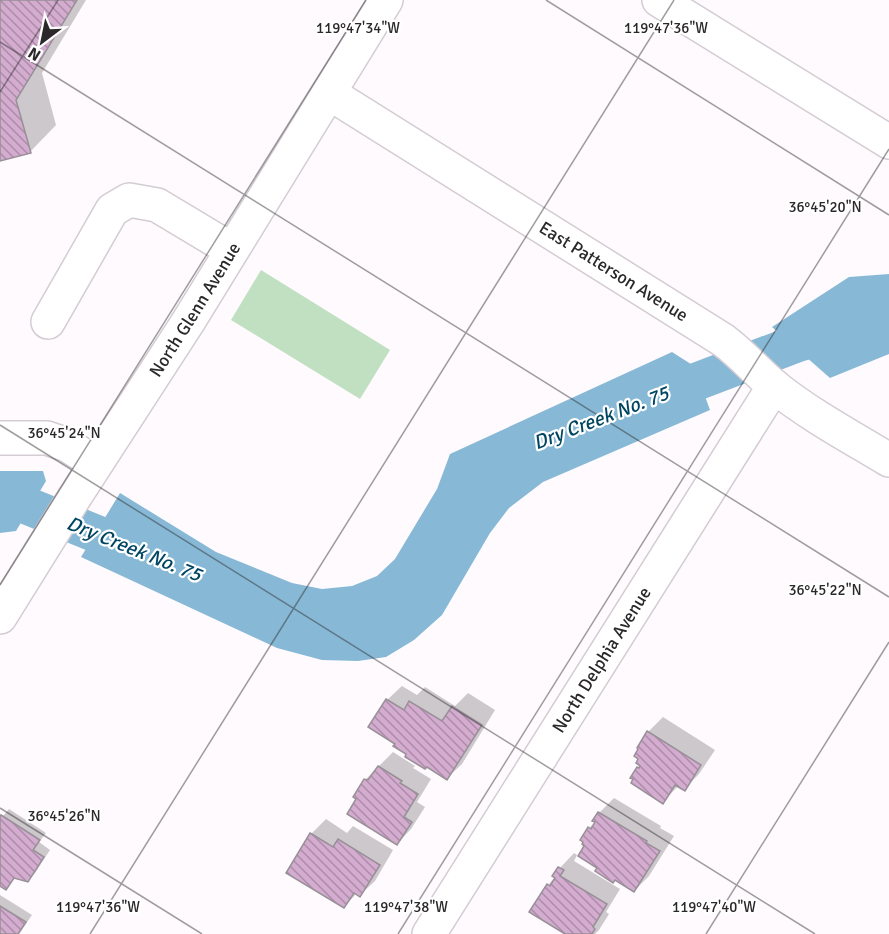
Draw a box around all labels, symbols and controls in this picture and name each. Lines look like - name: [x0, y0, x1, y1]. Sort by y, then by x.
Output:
- north arrow: [12, 12, 72, 72]
- text: 119°47'34"W: [316, 19, 400, 37]
- text: 119°47'36"W: [624, 19, 708, 37]
- text: N: [25, 42, 45, 65]
- text: 36°45'20"N: [788, 198, 862, 216]
- street label: East Patterson Avenue: [535, 217, 692, 326]
- street label: North Glenn Avenue: [145, 238, 245, 381]
- water label: Dry Creek No. 75: [530, 380, 674, 455]
- text: 36°45'24"N: [27, 424, 101, 442]
- water label: Dry Creek No. 75: [63, 511, 207, 588]
- text: 36°45'22"N: [788, 581, 862, 599]
- street label: North Delphia Avenue: [547, 583, 656, 737]
- text: 36°45'26"N: [27, 807, 101, 825]
- text: 119°47'36"W: [56, 898, 140, 916]
- text: 119°47'38"W: [364, 898, 448, 916]
- text: 119°47'40"W: [672, 898, 756, 916]

